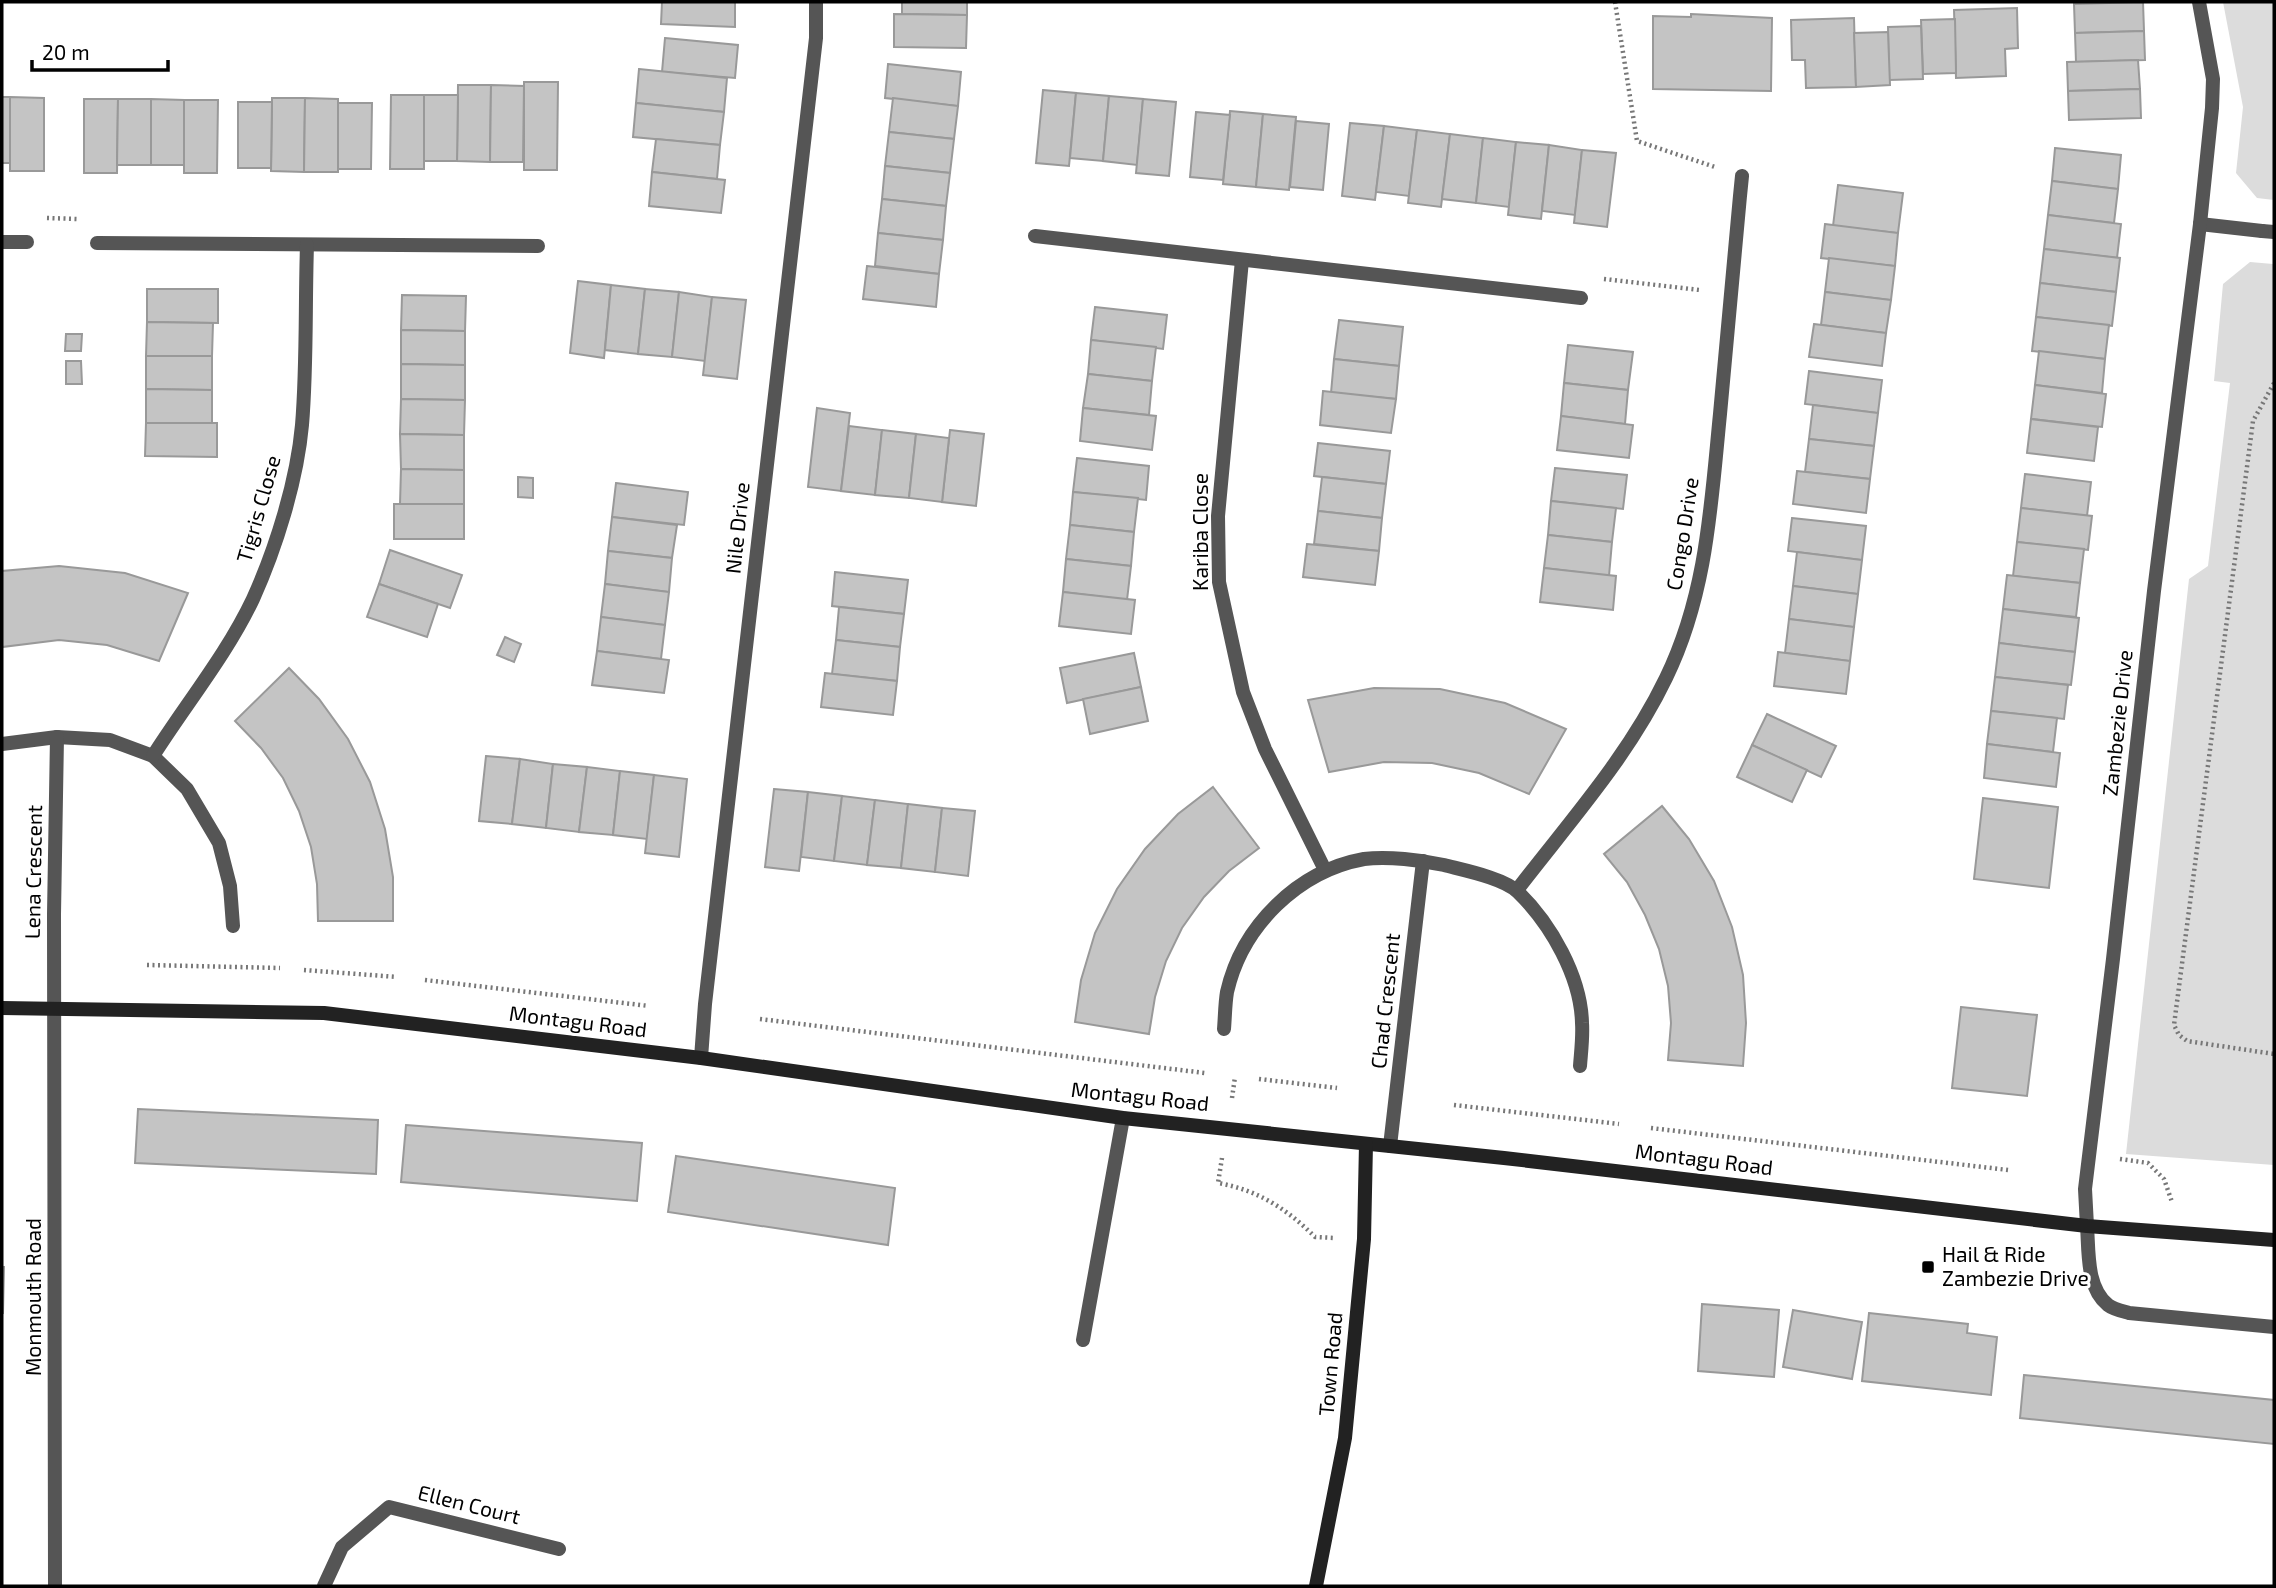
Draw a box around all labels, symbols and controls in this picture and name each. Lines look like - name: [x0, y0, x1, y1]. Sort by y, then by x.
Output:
- scale bar: [32, 28, 168, 72]
- text: 20 m: [42, 39, 90, 64]
- street label: Tigris Close: [230, 452, 285, 565]
- street label: Kariba Close: [1187, 473, 1212, 591]
- street label: Congo Drive: [1660, 475, 1703, 592]
- street label: Nile Drive: [719, 481, 754, 575]
- street label: Zambezie Drive: [2096, 649, 2137, 797]
- street label: Lena Crescent: [19, 805, 46, 939]
- street label: Chad Crescent: [1365, 932, 1404, 1070]
- street label: Montagu Road: [508, 1000, 649, 1041]
- street label: Montagu Road: [1070, 1076, 1210, 1115]
- street label: Montagu Road: [1634, 1138, 1775, 1179]
- street label: Monmouth Road: [20, 1218, 45, 1376]
- place label: Hail & Ride Zambezie Drive: [1942, 1241, 2089, 1290]
- marker: Hail & Ride Zambezie Drive: [1920, 1259, 1936, 1275]
- street label: Town Road: [1313, 1311, 1347, 1417]
- street label: Ellen Court: [416, 1479, 523, 1528]

